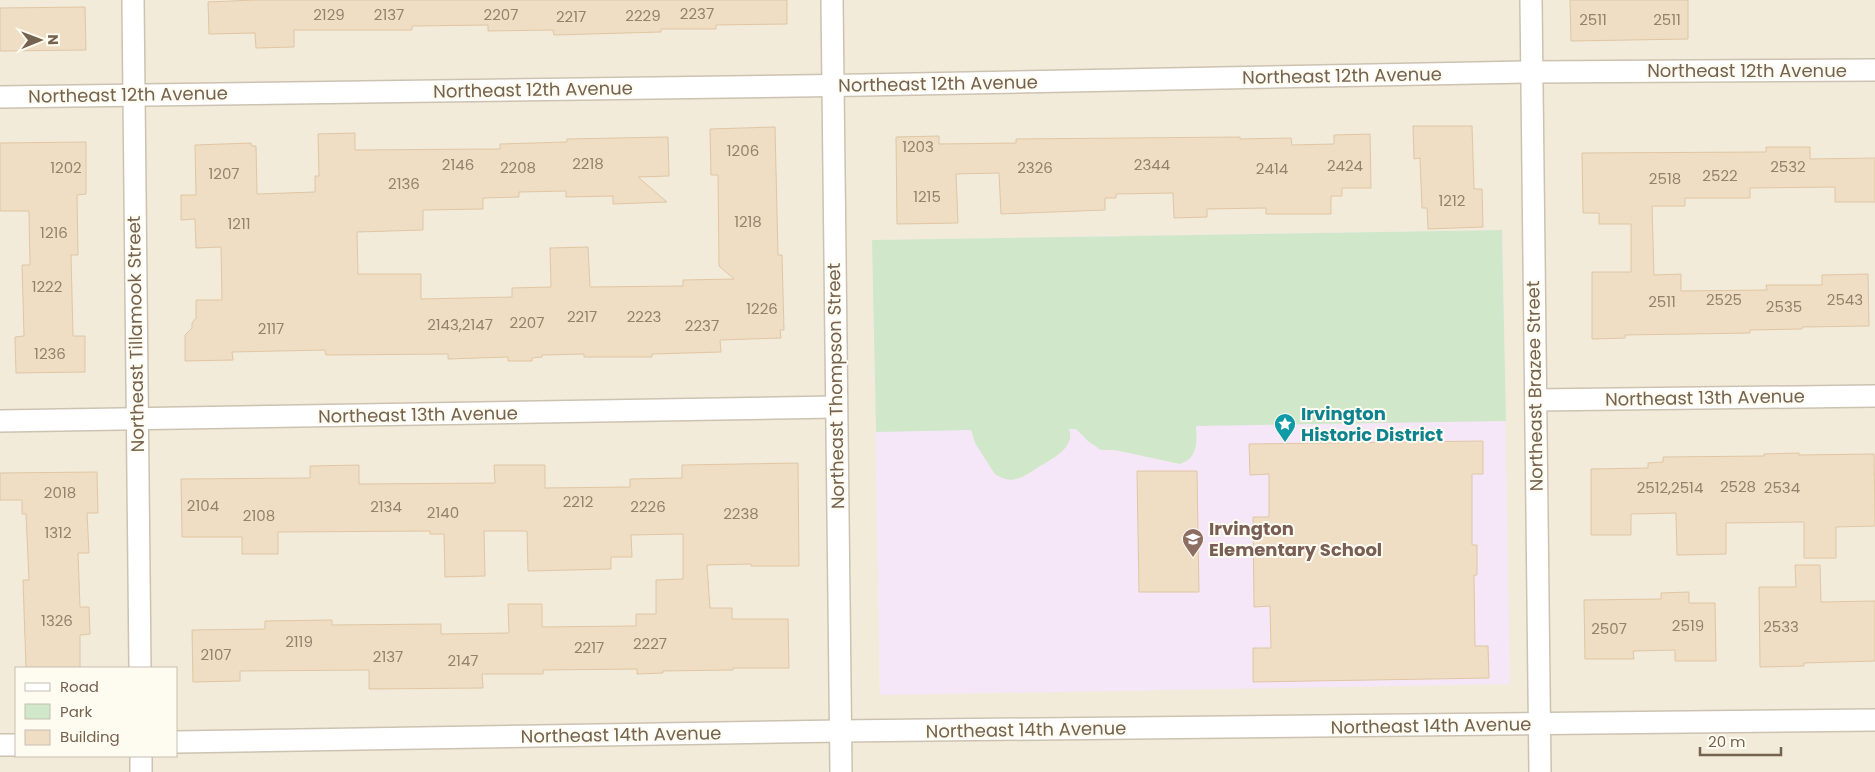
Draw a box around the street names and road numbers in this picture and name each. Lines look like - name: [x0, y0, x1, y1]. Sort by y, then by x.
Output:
- street label: Northeast 12th Avenue: [1647, 58, 1847, 83]
- street label: Northeast 12th Avenue: [1242, 61, 1442, 90]
- street label: Northeast 12th Avenue: [838, 69, 1038, 98]
- street label: Northeast 12th Avenue: [433, 75, 633, 104]
- street label: Northeast 12th Avenue: [28, 80, 228, 109]
- street label: Northeast Tillamook Street: [121, 216, 150, 453]
- street label: Northeast Thompson Street: [821, 263, 850, 509]
- street label: Northeast Brazee Street: [1520, 280, 1549, 492]
- street label: Northeast 13th Avenue: [1605, 383, 1805, 412]
- street label: Northeast 13th Avenue: [318, 400, 518, 429]
- street label: Northeast 14th Avenue: [1330, 711, 1531, 740]
- street label: Northeast 14th Avenue: [925, 715, 1126, 744]
- street label: Northeast 14th Avenue: [520, 720, 721, 749]

